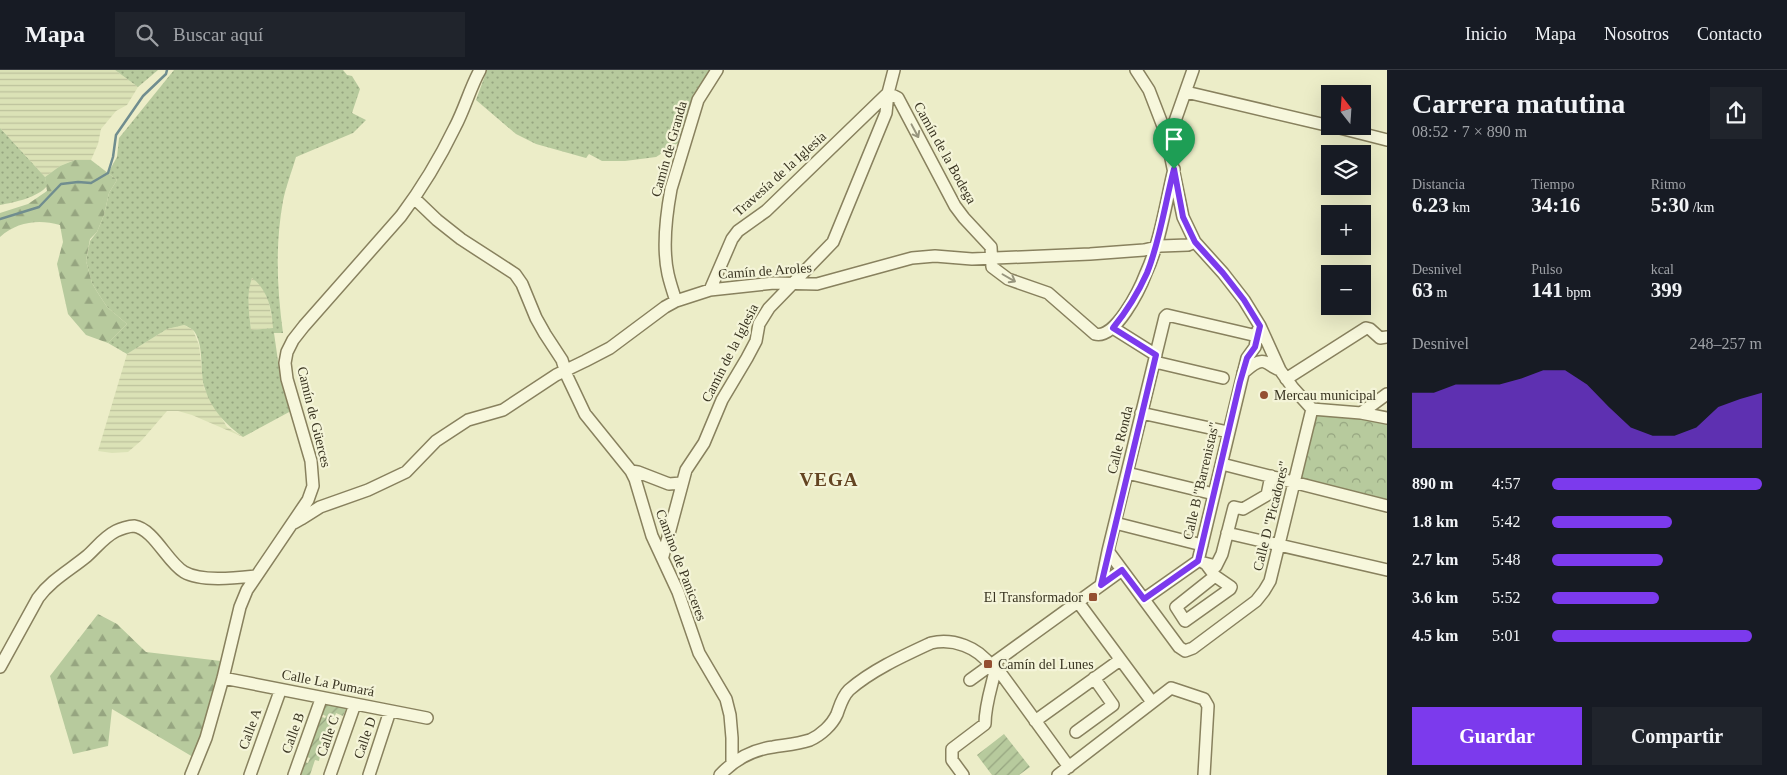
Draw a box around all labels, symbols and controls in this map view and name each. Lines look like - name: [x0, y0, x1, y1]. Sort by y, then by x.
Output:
- search box: [115, 12, 465, 57]
- text: Mapa: [25, 21, 85, 47]
- icon: search: [133, 21, 161, 49]
- text: Buscar aquí: [173, 24, 263, 45]
- text: Inicio: [1465, 24, 1507, 44]
- text: Mapa: [1535, 24, 1576, 44]
- text: Nosotros: [1604, 24, 1669, 44]
- text: Contacto: [1697, 24, 1762, 44]
- north arrow: [1321, 85, 1371, 135]
- map controls: [1321, 85, 1371, 315]
- button: share: [1710, 87, 1762, 139]
- text: Carrera matutina: [1412, 88, 1625, 119]
- street label: Camín de Granda: [648, 99, 690, 199]
- street label: Camín de la Bodega: [911, 100, 980, 207]
- pin: [1153, 118, 1195, 169]
- text: 08:52 · 7 × 890 m: [1412, 123, 1527, 140]
- one-way arrow: [911, 124, 921, 138]
- icon: arrive: [1160, 125, 1188, 153]
- street label: Travesía de la Iglesia: [731, 128, 830, 219]
- button: layers: [1321, 145, 1371, 195]
- text: Distancia: [1412, 177, 1465, 192]
- text: Tiempo: [1531, 177, 1574, 192]
- text: Ritmo: [1651, 177, 1686, 192]
- text: 6.23: [1412, 193, 1449, 217]
- text: 34:16: [1531, 193, 1580, 217]
- text: 5:30: [1651, 193, 1689, 217]
- text: km: [1449, 200, 1470, 215]
- text: /km: [1689, 200, 1714, 215]
- button: +: [1321, 205, 1371, 255]
- street label: Camín de Aroles: [718, 260, 812, 282]
- text: Desnivel: [1412, 262, 1462, 277]
- text: Pulso: [1531, 262, 1562, 277]
- text: kcal: [1651, 262, 1674, 277]
- button: −: [1321, 265, 1371, 315]
- one-way arrow: [1001, 274, 1016, 283]
- text: 63: [1412, 278, 1433, 302]
- text: 141: [1531, 278, 1563, 302]
- text: 399: [1651, 278, 1682, 302]
- text: m: [1433, 285, 1447, 300]
- text: bpm: [1563, 285, 1591, 300]
- street label: Camín de la Iglesia: [699, 301, 762, 405]
- text: Desnivel: [1412, 335, 1469, 352]
- text: 248–257 m: [1690, 335, 1762, 352]
- street label: Camín de Güerces: [294, 365, 334, 469]
- place label: Mercau municipal: [1274, 388, 1376, 403]
- marker: Mercau municipal: [1258, 389, 1270, 401]
- street label: Calle Ronda: [1104, 404, 1136, 476]
- street label: Calle B "Barrenistas": [1180, 421, 1222, 541]
- street label: Calle D "Picadores": [1250, 460, 1292, 572]
- district label: VEGA: [800, 469, 858, 490]
- text: 890 m: [1412, 475, 1453, 492]
- text: 4:57: [1492, 475, 1520, 492]
- street label: Camino de Paniceres: [653, 507, 709, 623]
- text: 1.8 km: [1412, 513, 1458, 530]
- text: 5:42: [1492, 513, 1520, 530]
- text: 2.7 km: [1412, 551, 1458, 568]
- text: 5:48: [1492, 551, 1520, 568]
- text: 3.6 km: [1412, 589, 1458, 606]
- text: 5:52: [1492, 589, 1520, 606]
- place label: El Transformador: [984, 590, 1083, 605]
- marker: El Transformador: [1087, 591, 1099, 603]
- text: 4.5 km: [1412, 627, 1458, 644]
- text: 5:01: [1492, 627, 1520, 644]
- place label: Camín del Lunes: [998, 657, 1094, 672]
- marker: Camín del Lunes: [982, 658, 994, 670]
- street label: Calle La Pumará: [280, 667, 376, 699]
- street label: Calle A: [236, 706, 265, 751]
- button: Guardar: [1412, 707, 1582, 765]
- button: Compartir: [1592, 707, 1762, 765]
- street label: Calle B: [279, 711, 307, 755]
- street label: Calle C: [314, 714, 342, 758]
- street label: Calle D: [351, 715, 379, 761]

